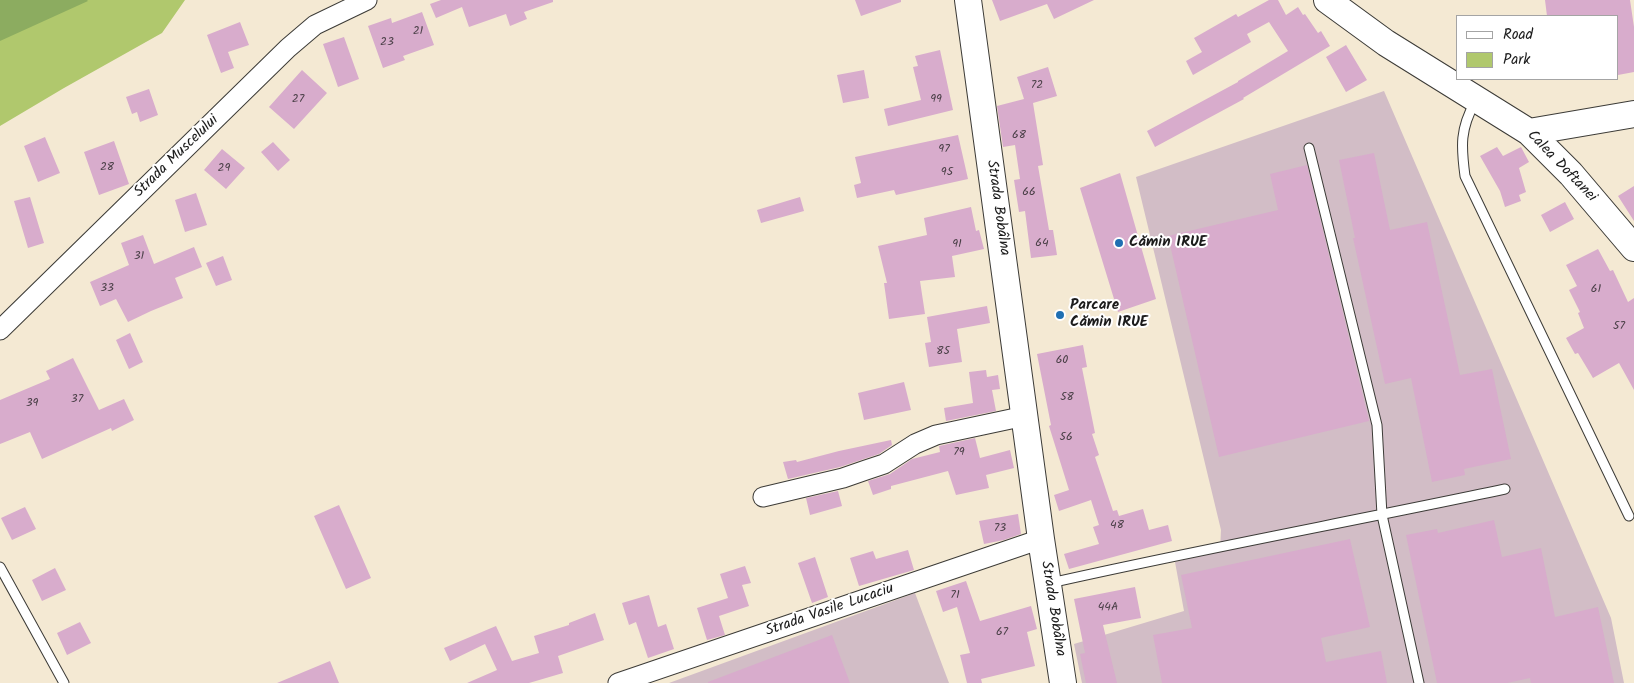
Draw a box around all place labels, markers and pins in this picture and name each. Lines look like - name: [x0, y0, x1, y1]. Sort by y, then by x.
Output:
- place label: Cămin IRUE: [1129, 234, 1207, 252]
- marker: Cămin IRUE: [1113, 237, 1125, 249]
- place label: Parcare Cămin IRUE: [1070, 297, 1148, 332]
- marker: Parcare Cămin IRUE: [1054, 309, 1066, 321]

